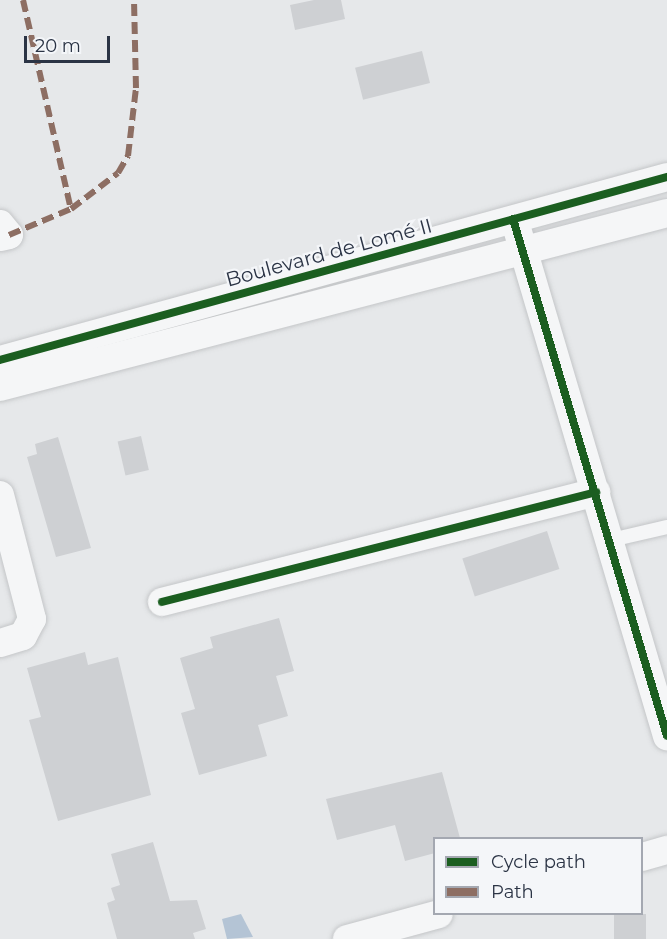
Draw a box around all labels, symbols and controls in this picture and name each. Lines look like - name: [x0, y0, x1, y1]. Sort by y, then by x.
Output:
- scale bar: [27, 24, 112, 62]
- text: 20 m: [35, 35, 81, 57]
- street label: Boulevard de Lomé II: [223, 214, 435, 292]
- legend: [433, 837, 643, 915]
- text: Cycle path: [491, 851, 586, 873]
- text: Path: [491, 881, 534, 903]

